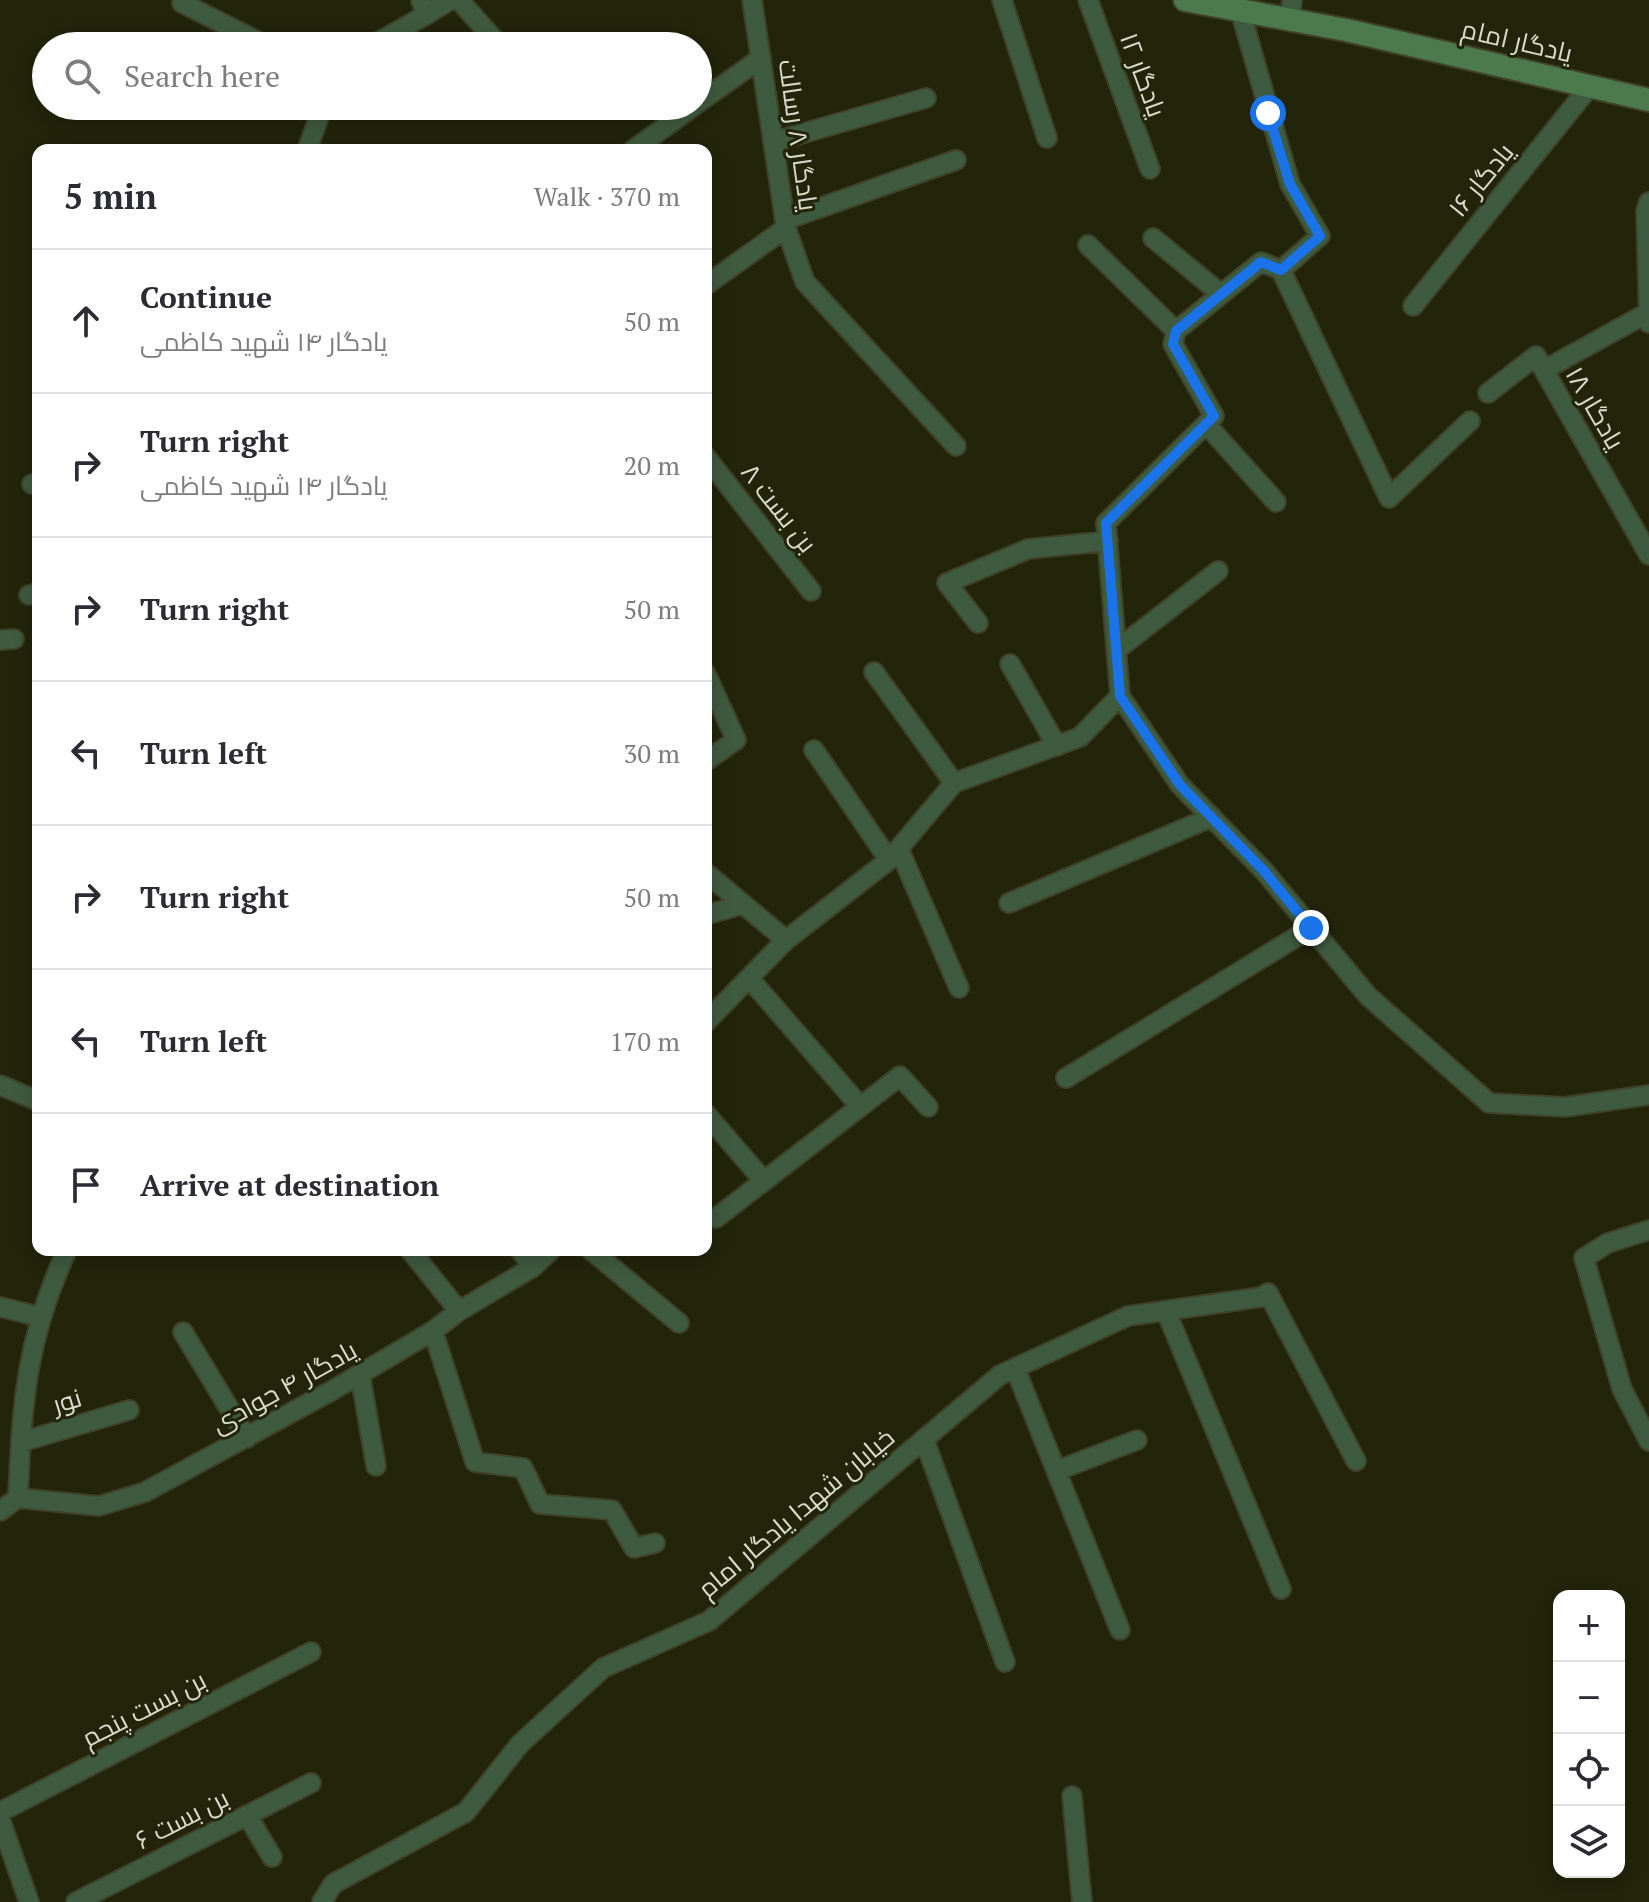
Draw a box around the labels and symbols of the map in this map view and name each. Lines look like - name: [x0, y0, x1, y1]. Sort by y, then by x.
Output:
- street label: یادگار امام: [1458, 11, 1576, 71]
- street label: یادگار ۱۲: [1113, 28, 1175, 122]
- street label: یادگار ۸ رسالت: [772, 57, 826, 213]
- route start: [1250, 95, 1286, 131]
- street label: یادگار ۱۶: [1440, 135, 1521, 223]
- street label: یادگار ۱۸: [1559, 360, 1633, 455]
- street label: بن بست ۸: [734, 456, 825, 559]
- route end: [1293, 910, 1329, 946]
- street label: یادگار ۴ جوادی: [205, 1332, 362, 1440]
- street label: نور: [46, 1380, 85, 1421]
- street label: خیابان شهدا یادگار امام: [690, 1420, 902, 1606]
- street label: بن بست پنجم: [75, 1662, 213, 1756]
- street label: بن بست ۶: [129, 1780, 234, 1856]

